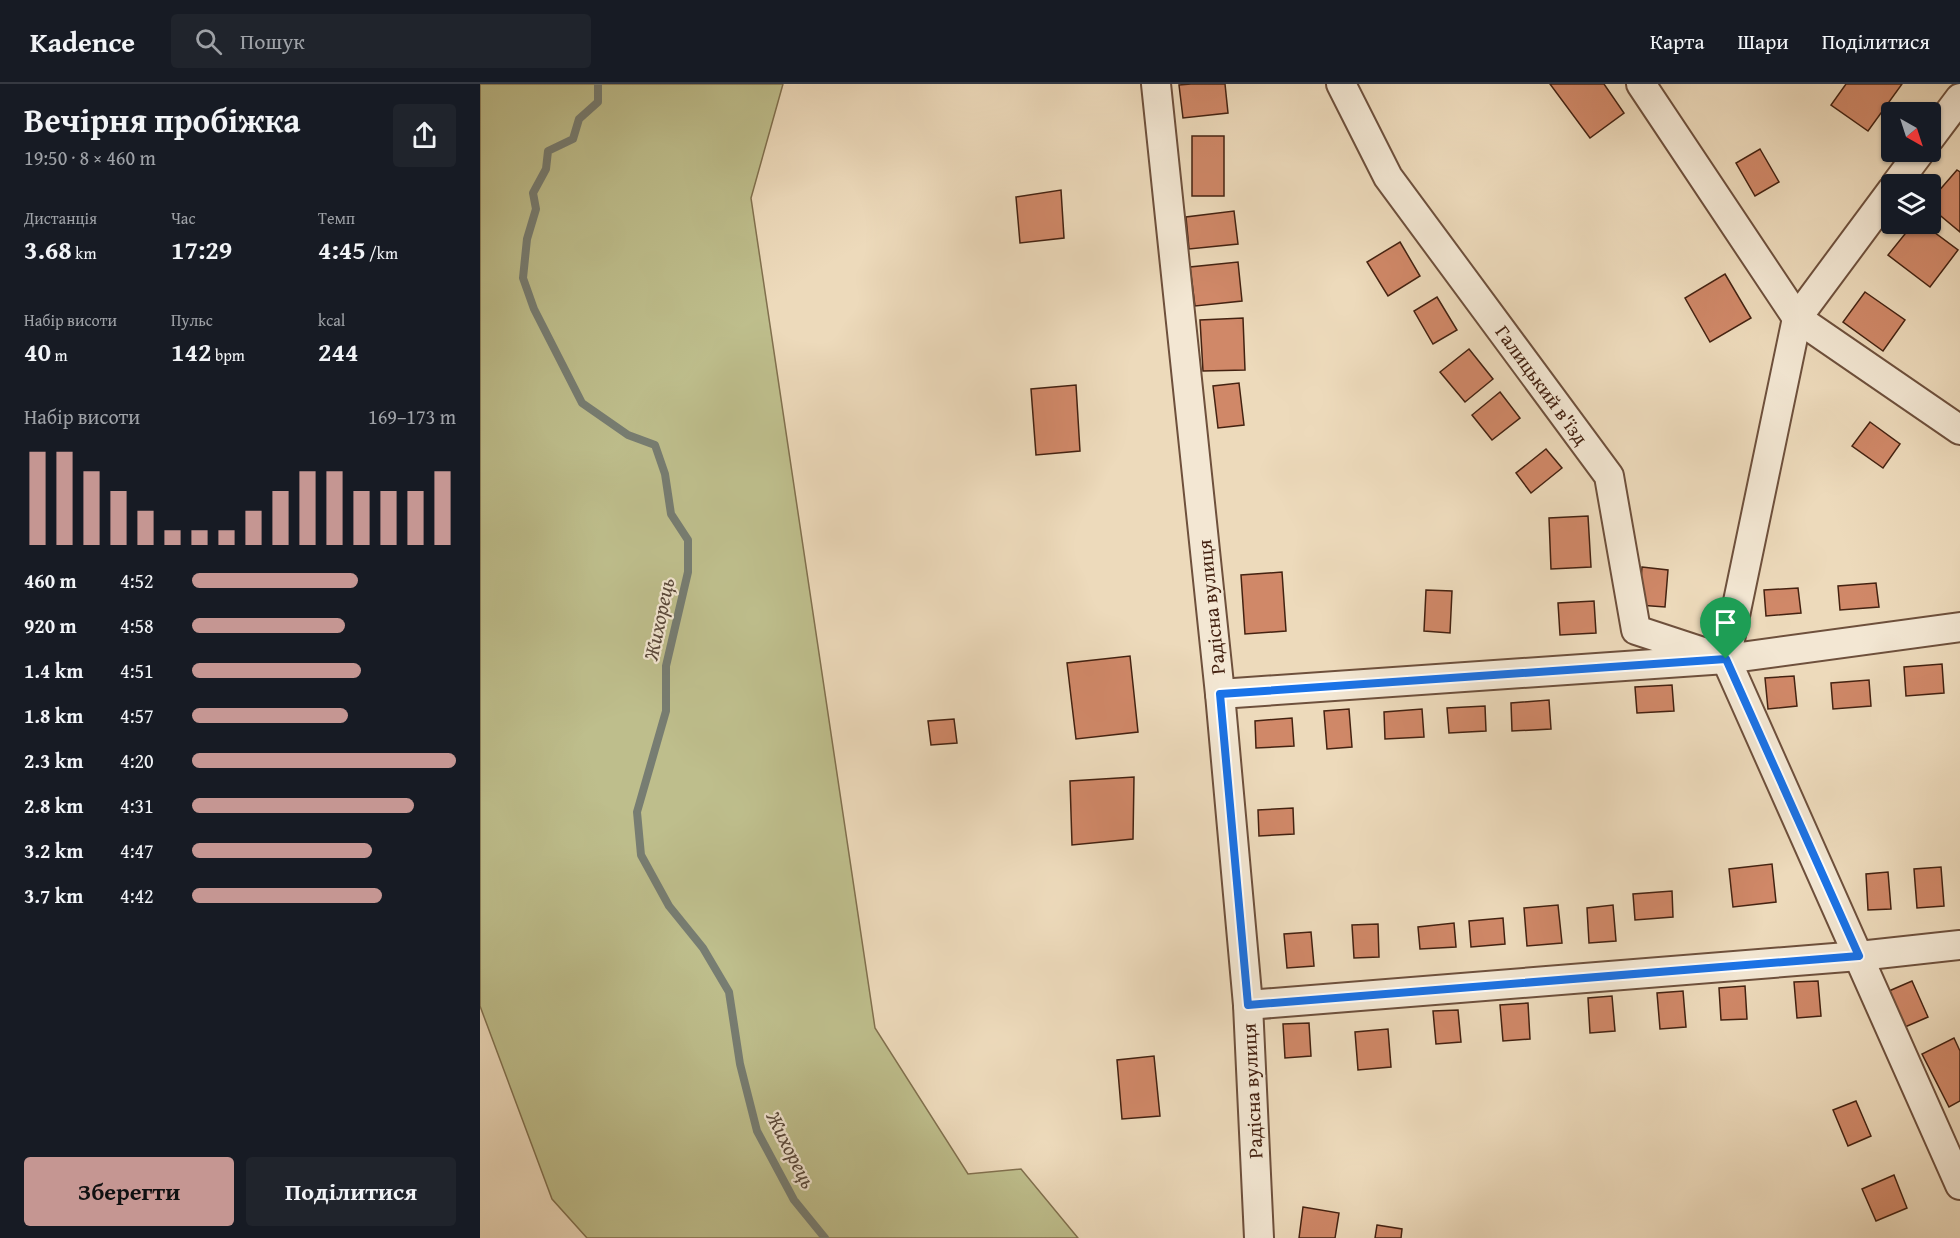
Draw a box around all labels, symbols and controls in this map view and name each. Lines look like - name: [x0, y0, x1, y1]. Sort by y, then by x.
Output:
- search box: [171, 14, 591, 68]
- text: Kadence: [30, 21, 135, 62]
- icon: search: [192, 25, 225, 58]
- text: Пошук: [240, 25, 305, 57]
- text: Карта: [1650, 26, 1704, 57]
- text: Шари: [1737, 26, 1789, 57]
- text: Поділитися: [1822, 26, 1930, 57]
- text: Вечірня пробіжка: [24, 96, 300, 144]
- north arrow: [1881, 102, 1941, 162]
- map controls: [1881, 102, 1941, 234]
- button: share: [393, 104, 456, 167]
- text: 19:50 · 8 × 460 m: [24, 143, 156, 172]
- button: layers: [1881, 174, 1941, 234]
- text: Дистанція: [24, 206, 97, 230]
- text: Час: [171, 206, 195, 230]
- text: Темп: [318, 206, 355, 230]
- text: 3.68: [24, 230, 72, 269]
- text: 17:29: [171, 230, 232, 269]
- text: 4:45: [318, 230, 366, 269]
- text: km: [72, 241, 96, 265]
- text: /km: [366, 241, 398, 265]
- text: Набір висоти: [24, 308, 117, 332]
- text: Пульс: [171, 308, 213, 332]
- text: kcal: [318, 308, 345, 332]
- street label: Галицький в'їзд: [1489, 319, 1596, 451]
- text: 40: [24, 332, 51, 371]
- text: 142: [171, 332, 211, 371]
- text: 244: [318, 332, 358, 371]
- text: m: [51, 343, 68, 367]
- text: bpm: [211, 343, 245, 367]
- text: Набір висоти: [24, 402, 140, 431]
- text: 169–173 m: [368, 402, 456, 431]
- street label: Радісна вулиця: [1189, 538, 1232, 676]
- text: 460 m: [24, 566, 77, 595]
- text: 4:52: [120, 566, 154, 595]
- water label: Жихорець: [634, 575, 682, 664]
- pin: [1700, 597, 1751, 659]
- icon: arrive: [1709, 606, 1742, 639]
- text: 920 m: [24, 611, 77, 640]
- text: 4:58: [120, 611, 154, 640]
- text: 1.4 km: [24, 656, 83, 685]
- text: 4:51: [120, 656, 154, 685]
- text: 1.8 km: [24, 701, 83, 730]
- text: 4:57: [120, 701, 154, 730]
- text: 2.3 km: [24, 746, 83, 775]
- text: 4:20: [120, 746, 154, 775]
- text: 2.8 km: [24, 791, 83, 820]
- text: 4:31: [120, 791, 154, 820]
- text: 3.2 km: [24, 836, 83, 865]
- text: 4:47: [120, 836, 154, 865]
- text: 3.7 km: [24, 881, 83, 910]
- text: 4:42: [120, 881, 154, 910]
- street label: Радісна вулиця: [1233, 1023, 1270, 1159]
- water label: Жихорець: [758, 1105, 824, 1194]
- button: Зберегти: [24, 1157, 234, 1226]
- button: Поділитися: [246, 1157, 456, 1226]

